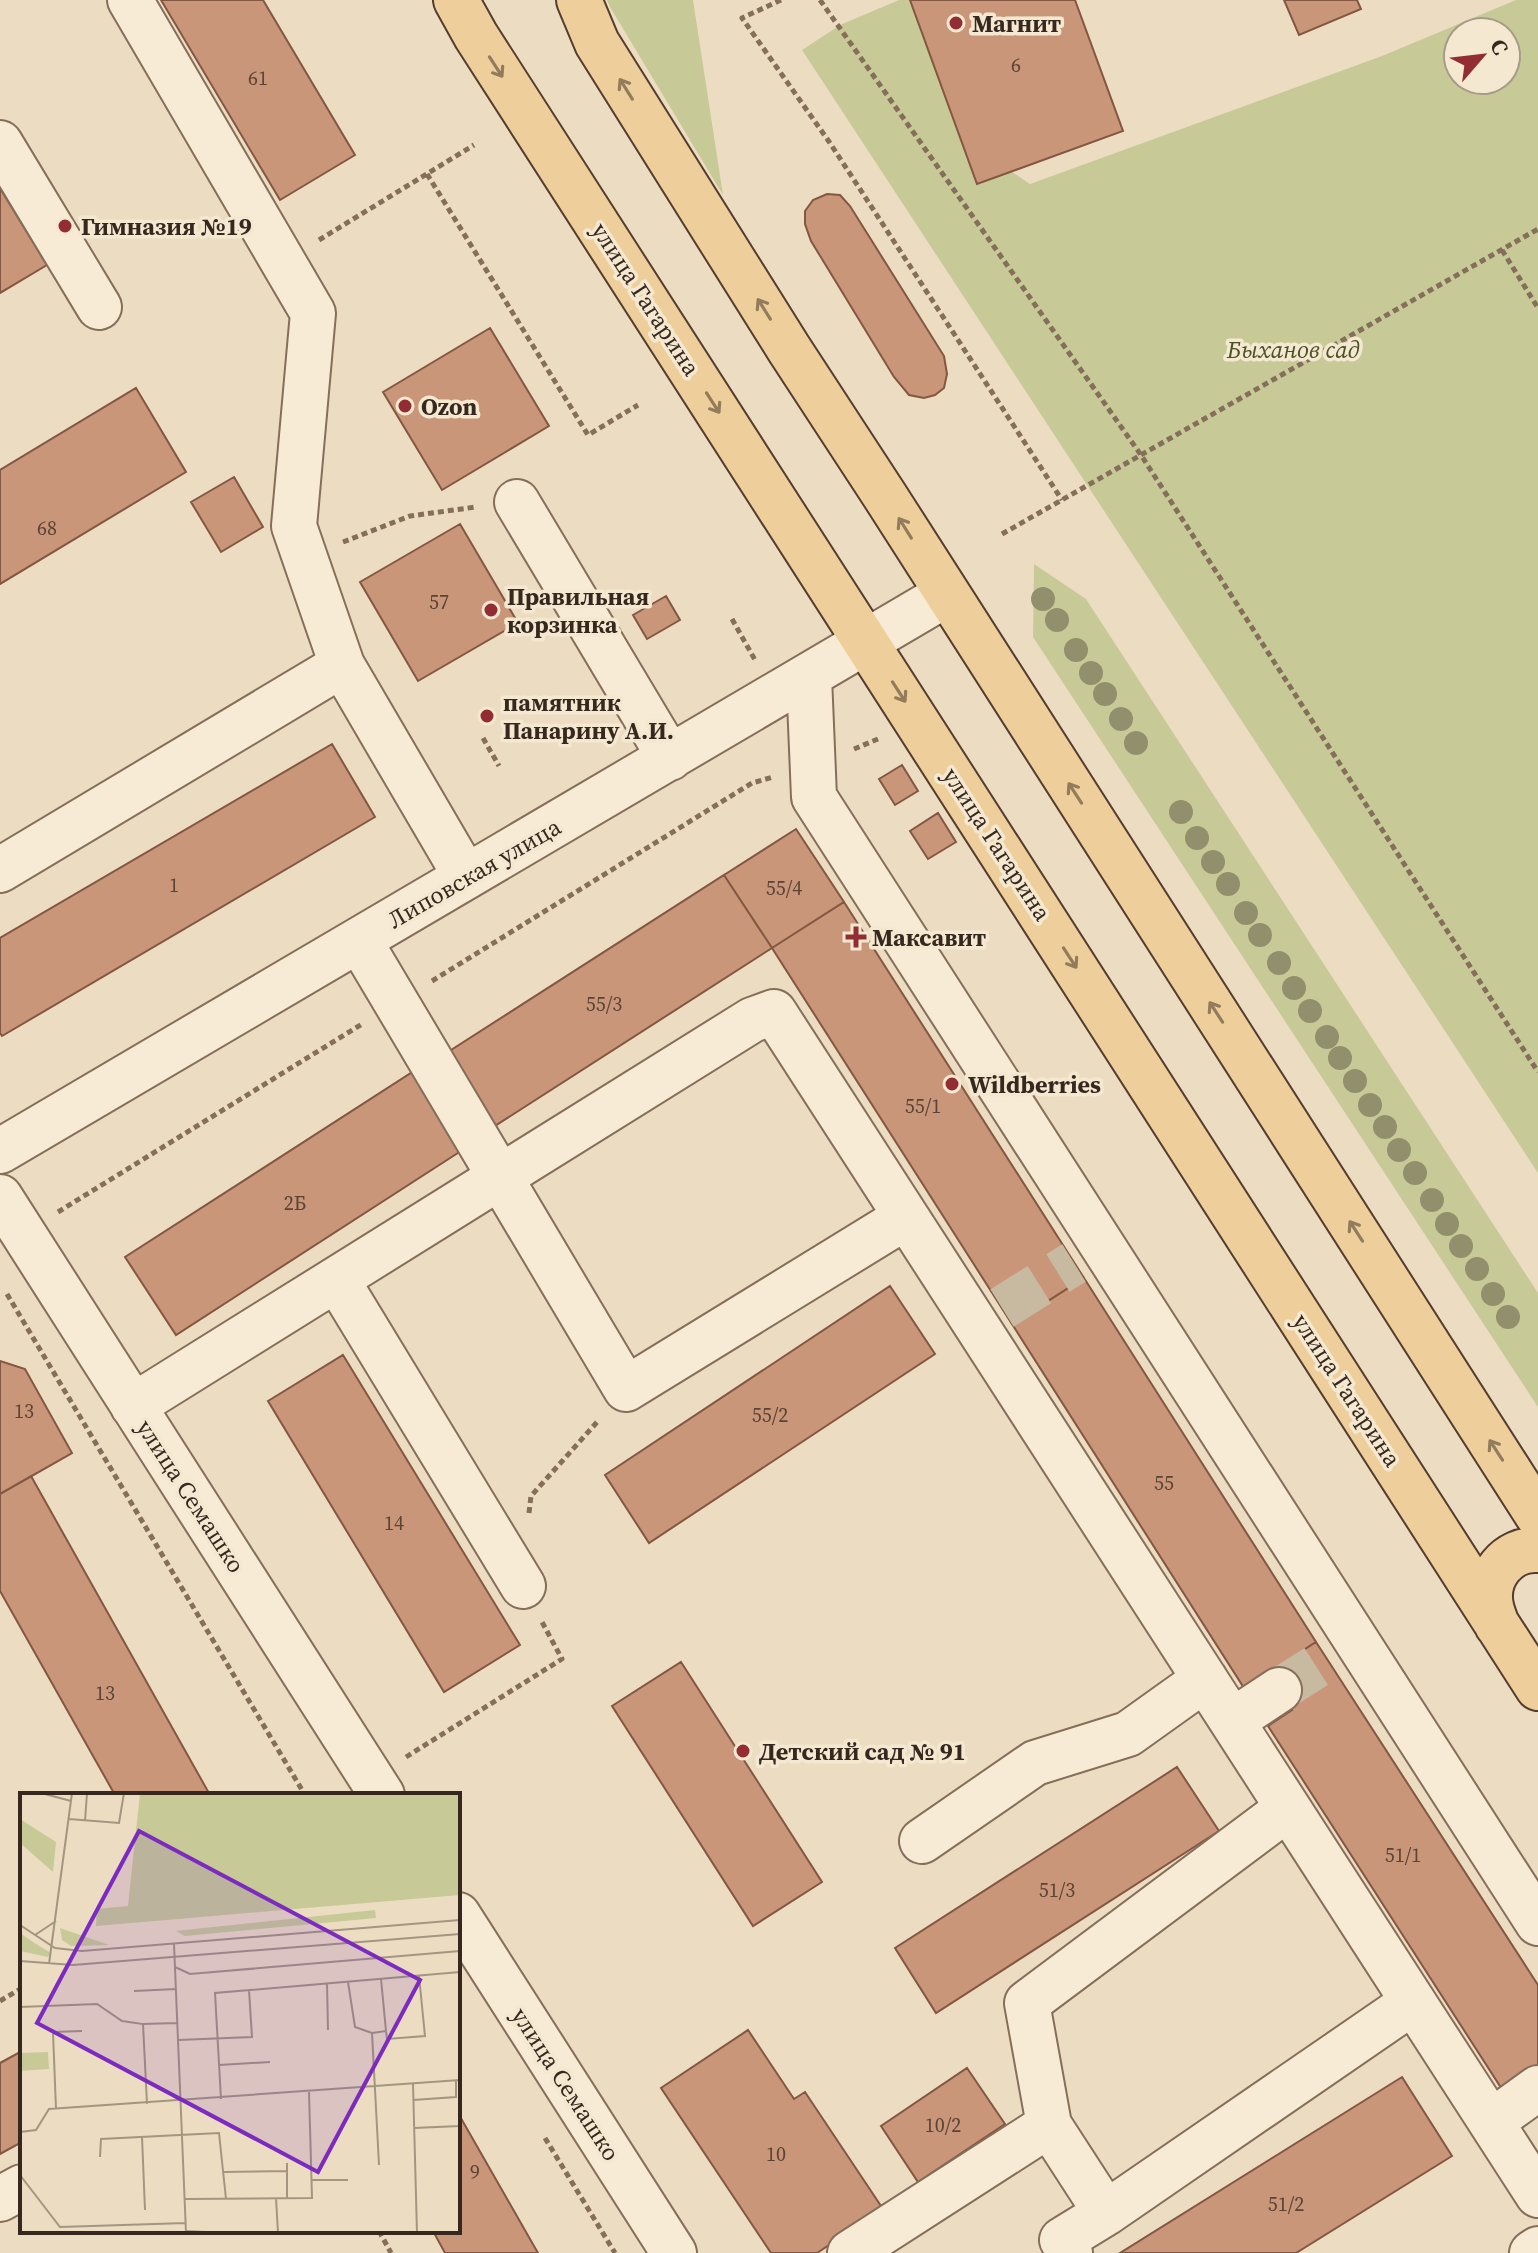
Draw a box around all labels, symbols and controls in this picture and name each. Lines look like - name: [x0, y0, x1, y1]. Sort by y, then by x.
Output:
- place label: Магнит: [972, 7, 1061, 40]
- marker: Магнит: [947, 14, 965, 32]
- north arrow: [1442, 16, 1522, 96]
- text: С: [1483, 34, 1516, 60]
- house number: 6: [1011, 51, 1021, 79]
- one-way arrow: [488, 55, 505, 77]
- house number: 61: [248, 64, 268, 92]
- one-way arrow: [618, 78, 634, 101]
- place label: Гимназия №19: [81, 210, 252, 243]
- street label: улица Гагарина: [584, 216, 708, 383]
- marker: Гимназия №19: [56, 217, 74, 235]
- one-way arrow: [756, 299, 773, 321]
- park label: Быханов сад: [1226, 333, 1360, 366]
- place label: Ozon: [421, 390, 478, 423]
- one-way arrow: [705, 391, 721, 414]
- marker: Ozon: [396, 397, 414, 415]
- house number: 68: [37, 514, 57, 542]
- one-way arrow: [897, 517, 913, 540]
- place label: Правильная корзинка: [507, 580, 650, 641]
- house number: 57: [429, 588, 449, 616]
- marker: Правильная корзинка: [482, 601, 500, 619]
- one-way arrow: [890, 681, 907, 703]
- place label: памятник Панарину А.И.: [503, 686, 674, 747]
- marker: памятник Панарину А.И.: [478, 707, 496, 725]
- street label: улица Гагарина: [935, 761, 1059, 928]
- one-way arrow: [1067, 783, 1084, 805]
- street label: Липовская улица: [381, 810, 567, 936]
- house number: 1: [169, 871, 179, 899]
- house number: 55/4: [766, 874, 802, 902]
- place label: Максавит: [872, 921, 986, 954]
- marker: Максавит: [847, 928, 865, 946]
- one-way arrow: [1062, 946, 1078, 969]
- house number: 55/3: [586, 990, 622, 1018]
- one-way arrow: [1207, 1002, 1224, 1024]
- place label: Wildberries: [968, 1068, 1101, 1101]
- marker: Wildberries: [943, 1075, 961, 1093]
- house number: 55/1: [905, 1092, 941, 1120]
- house number: 2Б: [284, 1189, 306, 1217]
- one-way arrow: [1347, 1221, 1364, 1243]
- street label: улица Гагарина: [1285, 1307, 1409, 1474]
- house number: 13: [14, 1397, 34, 1425]
- house number: 55/2: [752, 1401, 788, 1429]
- street label: улица Семашко: [129, 1413, 253, 1579]
- one-way arrow: [1487, 1439, 1503, 1462]
- house number: 55: [1154, 1469, 1174, 1497]
- house number: 14: [384, 1509, 404, 1537]
- house number: 13: [95, 1679, 115, 1707]
- place label: Детский сад № 91: [759, 1735, 966, 1768]
- marker: Детский сад № 91: [734, 1742, 752, 1760]
- inset map: [20, 1793, 460, 2233]
- house number: 51/1: [1385, 1841, 1421, 1869]
- house number: 51/3: [1039, 1876, 1075, 1904]
- street label: улица Семашко: [504, 2001, 628, 2167]
- house number: 10/2: [925, 2111, 961, 2139]
- house number: 10: [766, 2140, 786, 2168]
- house number: 9: [470, 2158, 480, 2186]
- house number: 51/2: [1268, 2190, 1304, 2218]

